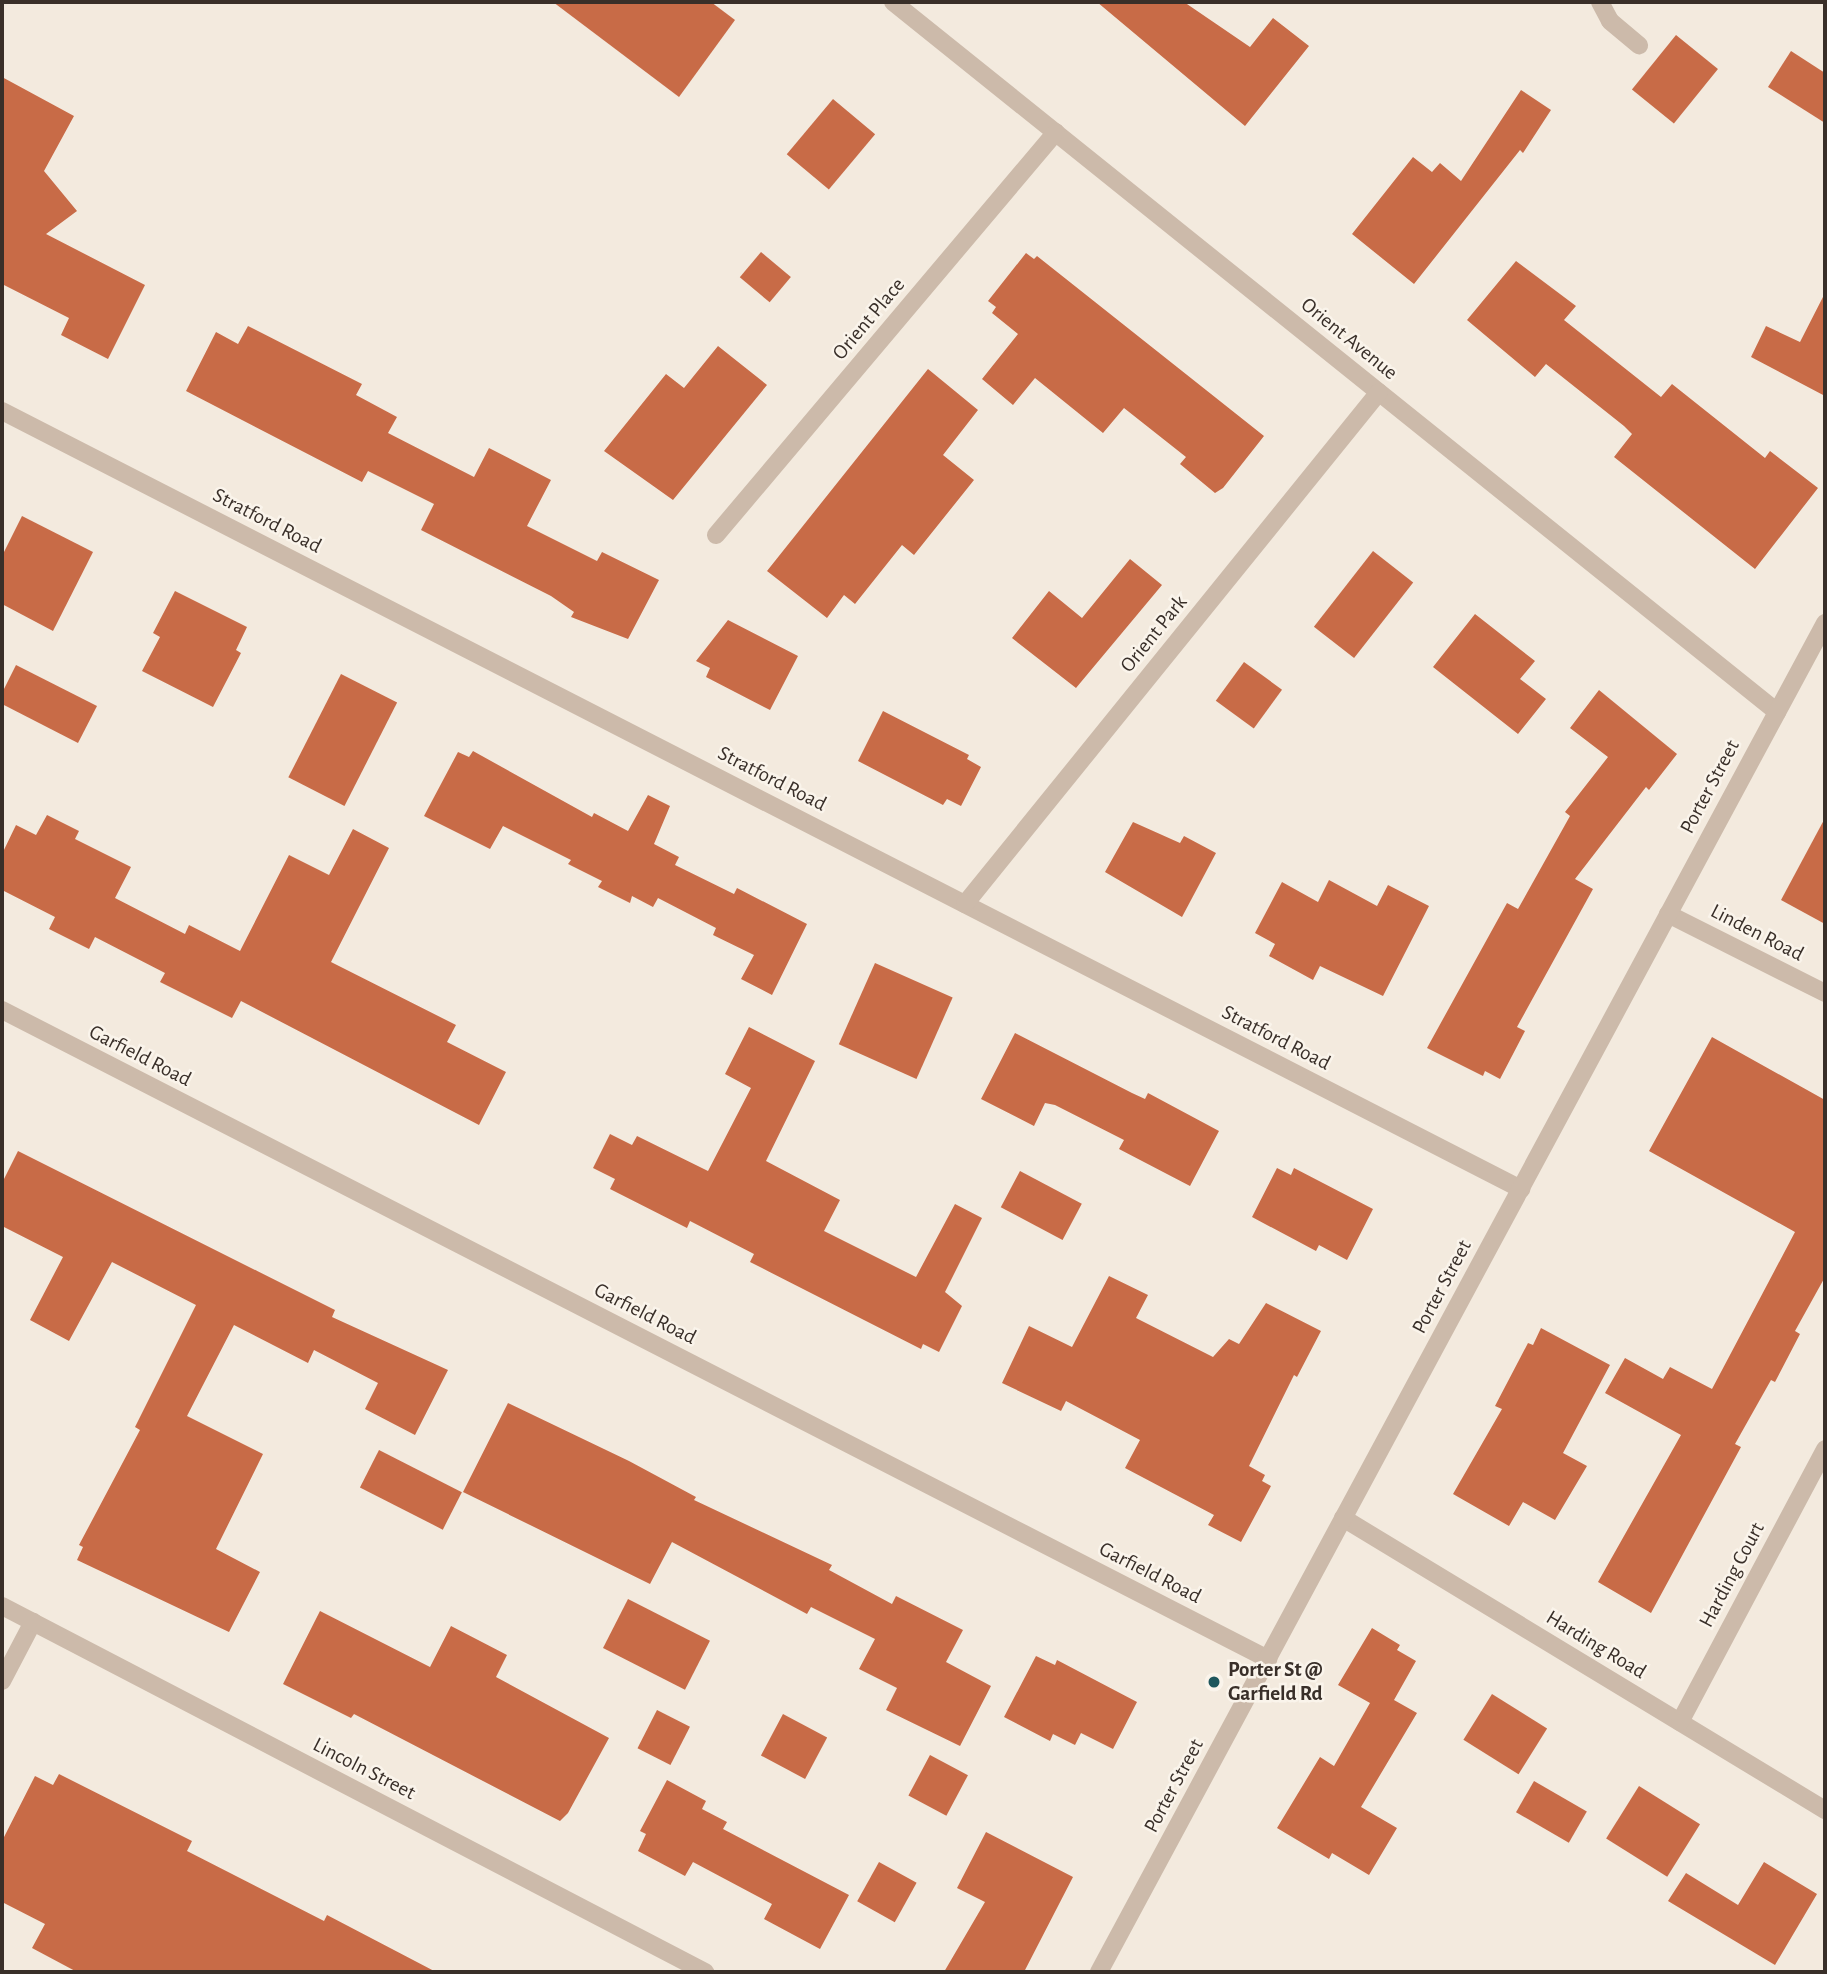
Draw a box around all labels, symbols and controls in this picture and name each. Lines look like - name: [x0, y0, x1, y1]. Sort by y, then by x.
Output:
- street label: Orient Place: [827, 273, 911, 365]
- street label: Orient Avenue: [1296, 292, 1402, 386]
- street label: Stratford Road: [208, 483, 326, 559]
- street label: Orient Park: [1115, 590, 1193, 678]
- street label: Porter Street: [1675, 736, 1745, 838]
- street label: Stratford Road: [713, 741, 831, 817]
- street label: Linden Road: [1706, 899, 1808, 967]
- street label: Stratford Road: [1217, 1000, 1335, 1076]
- street label: Garfield Road: [85, 1020, 195, 1092]
- street label: Porter Street: [1407, 1236, 1477, 1338]
- street label: Garfield Road: [590, 1278, 700, 1350]
- street label: Harding Court: [1694, 1518, 1770, 1632]
- street label: Garfield Road: [1095, 1537, 1205, 1609]
- street label: Harding Road: [1541, 1605, 1651, 1685]
- place label: Porter St @ Garfield Rd: [1228, 1657, 1323, 1707]
- marker: Porter St @ Garfield Rd: [1206, 1674, 1222, 1690]
- street label: Lincoln Street: [308, 1732, 420, 1806]
- street label: Porter Street: [1139, 1735, 1209, 1837]

